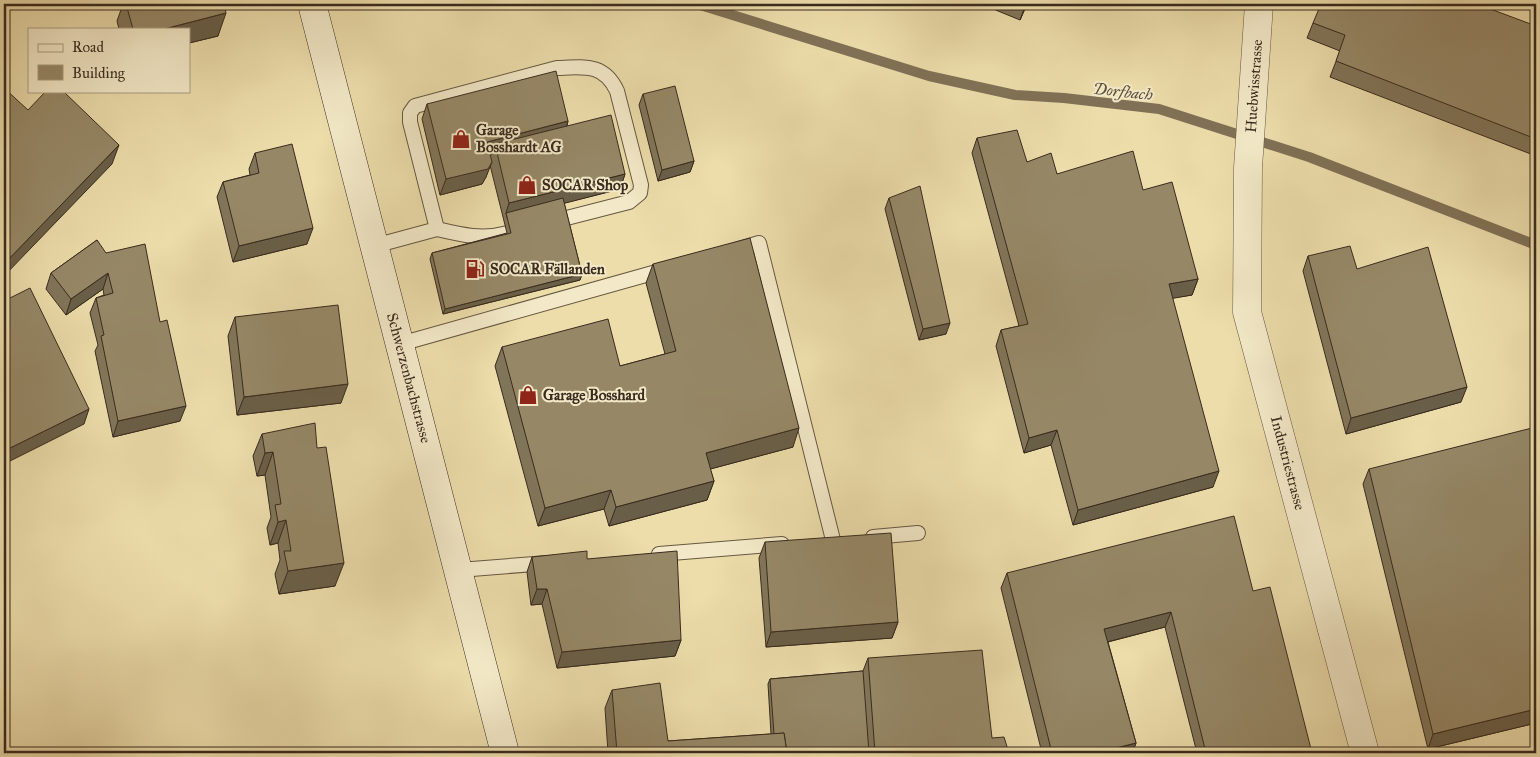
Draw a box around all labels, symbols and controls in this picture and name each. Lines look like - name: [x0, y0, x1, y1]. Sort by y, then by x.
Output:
- legend: [28, 28, 190, 92]
- text: Road: [72, 38, 104, 56]
- street label: Huebwisstrasse: [1242, 39, 1266, 133]
- text: Building: [72, 64, 126, 82]
- water label: Dorfbach: [1092, 79, 1154, 104]
- place label: Garage Bosshardt AG: [476, 121, 562, 156]
- shop icon: Garage Bosshardt AG: [450, 128, 472, 150]
- shop icon: SOCAR Shop: [516, 174, 538, 196]
- place label: SOCAR Shop: [542, 176, 629, 195]
- fuel station icon: SOCAR Fällanden: [464, 258, 486, 280]
- place label: SOCAR Fällanden: [490, 260, 606, 278]
- street label: Schwerzenbachstrasse: [383, 311, 435, 445]
- shop icon: Garage Bosshard: [517, 384, 539, 406]
- place label: Garage Bosshard: [543, 386, 645, 405]
- street label: Industriestrasse: [1267, 414, 1309, 512]

